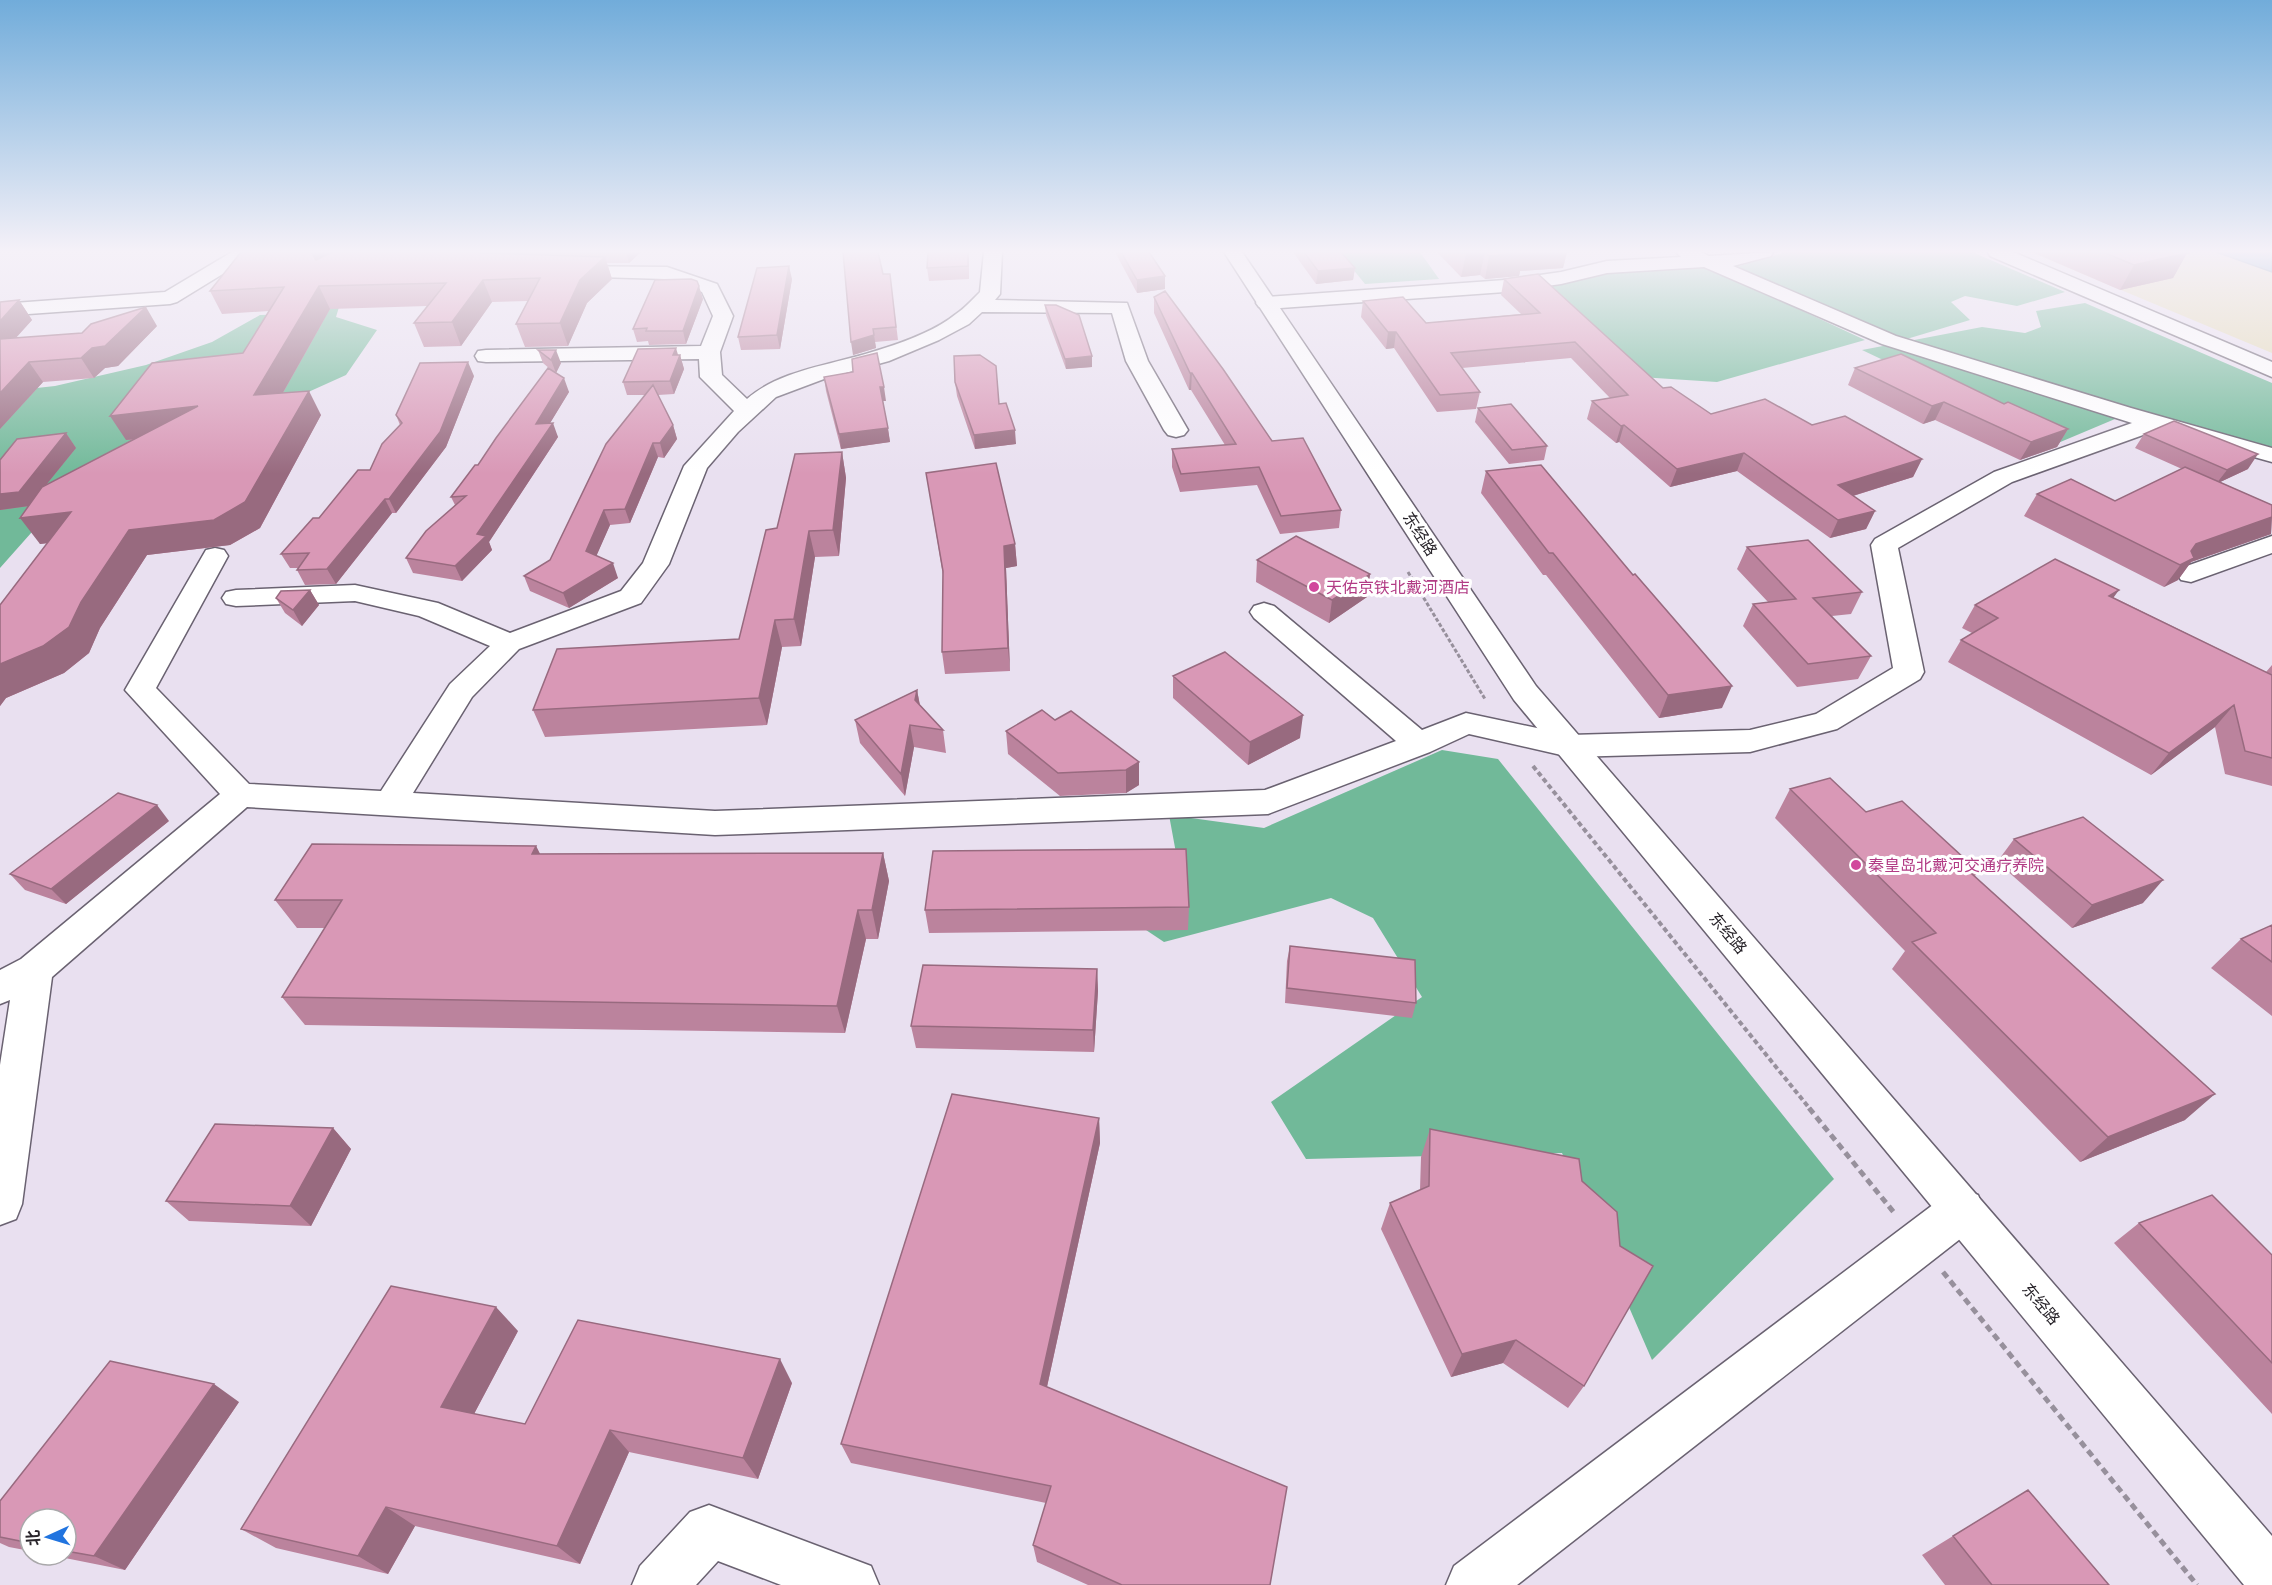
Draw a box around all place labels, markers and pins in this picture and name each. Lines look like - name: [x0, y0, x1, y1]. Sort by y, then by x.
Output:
- place label: 天佑京铁北戴河酒店: [1326, 576, 1470, 599]
- marker: 天佑京铁北戴河酒店: [1307, 580, 1321, 594]
- place label: 秦皇岛北戴河交通疗养院: [1868, 854, 2044, 877]
- marker: 秦皇岛北戴河交通疗养院: [1849, 858, 1863, 872]

